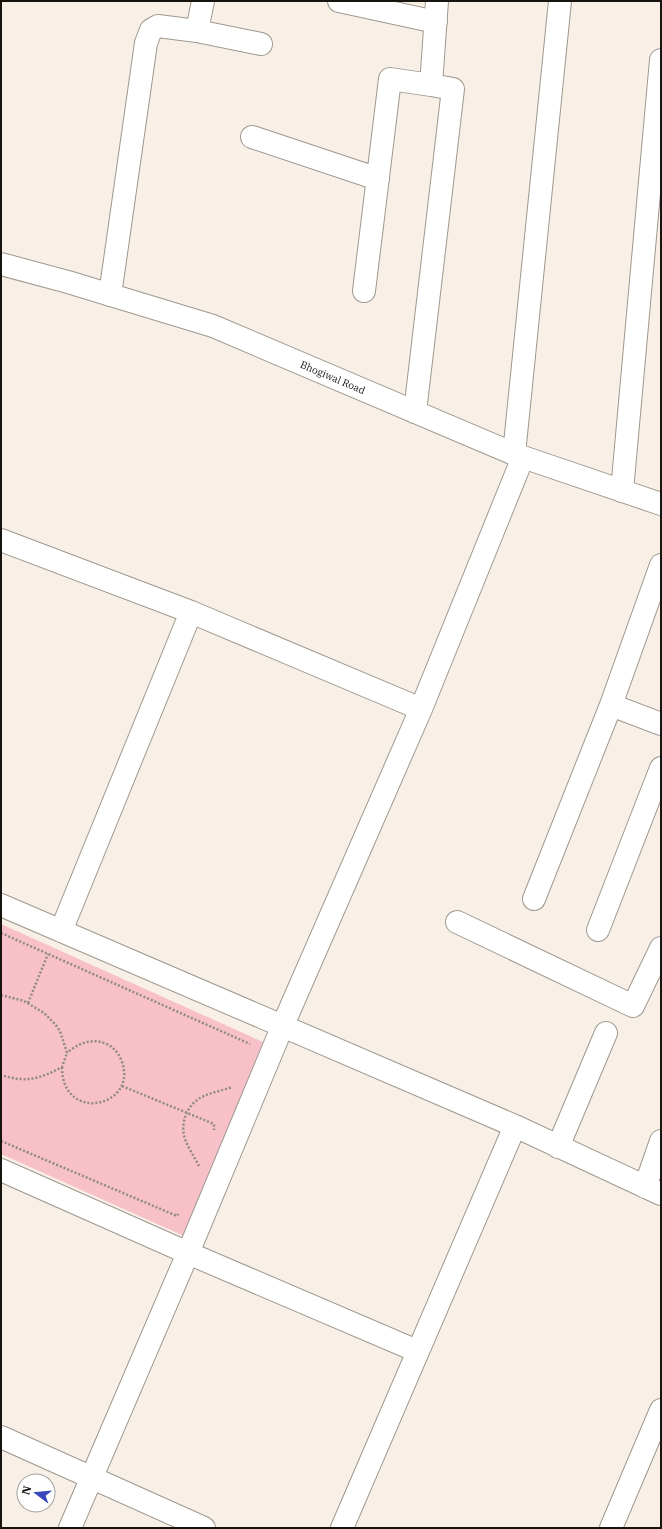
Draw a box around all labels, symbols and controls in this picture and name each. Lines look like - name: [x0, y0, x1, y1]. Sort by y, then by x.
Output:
- street label: Bhogiwal Road: [298, 358, 367, 397]
- north arrow: [16, 1473, 56, 1513]
- text: N: [18, 1484, 34, 1496]

